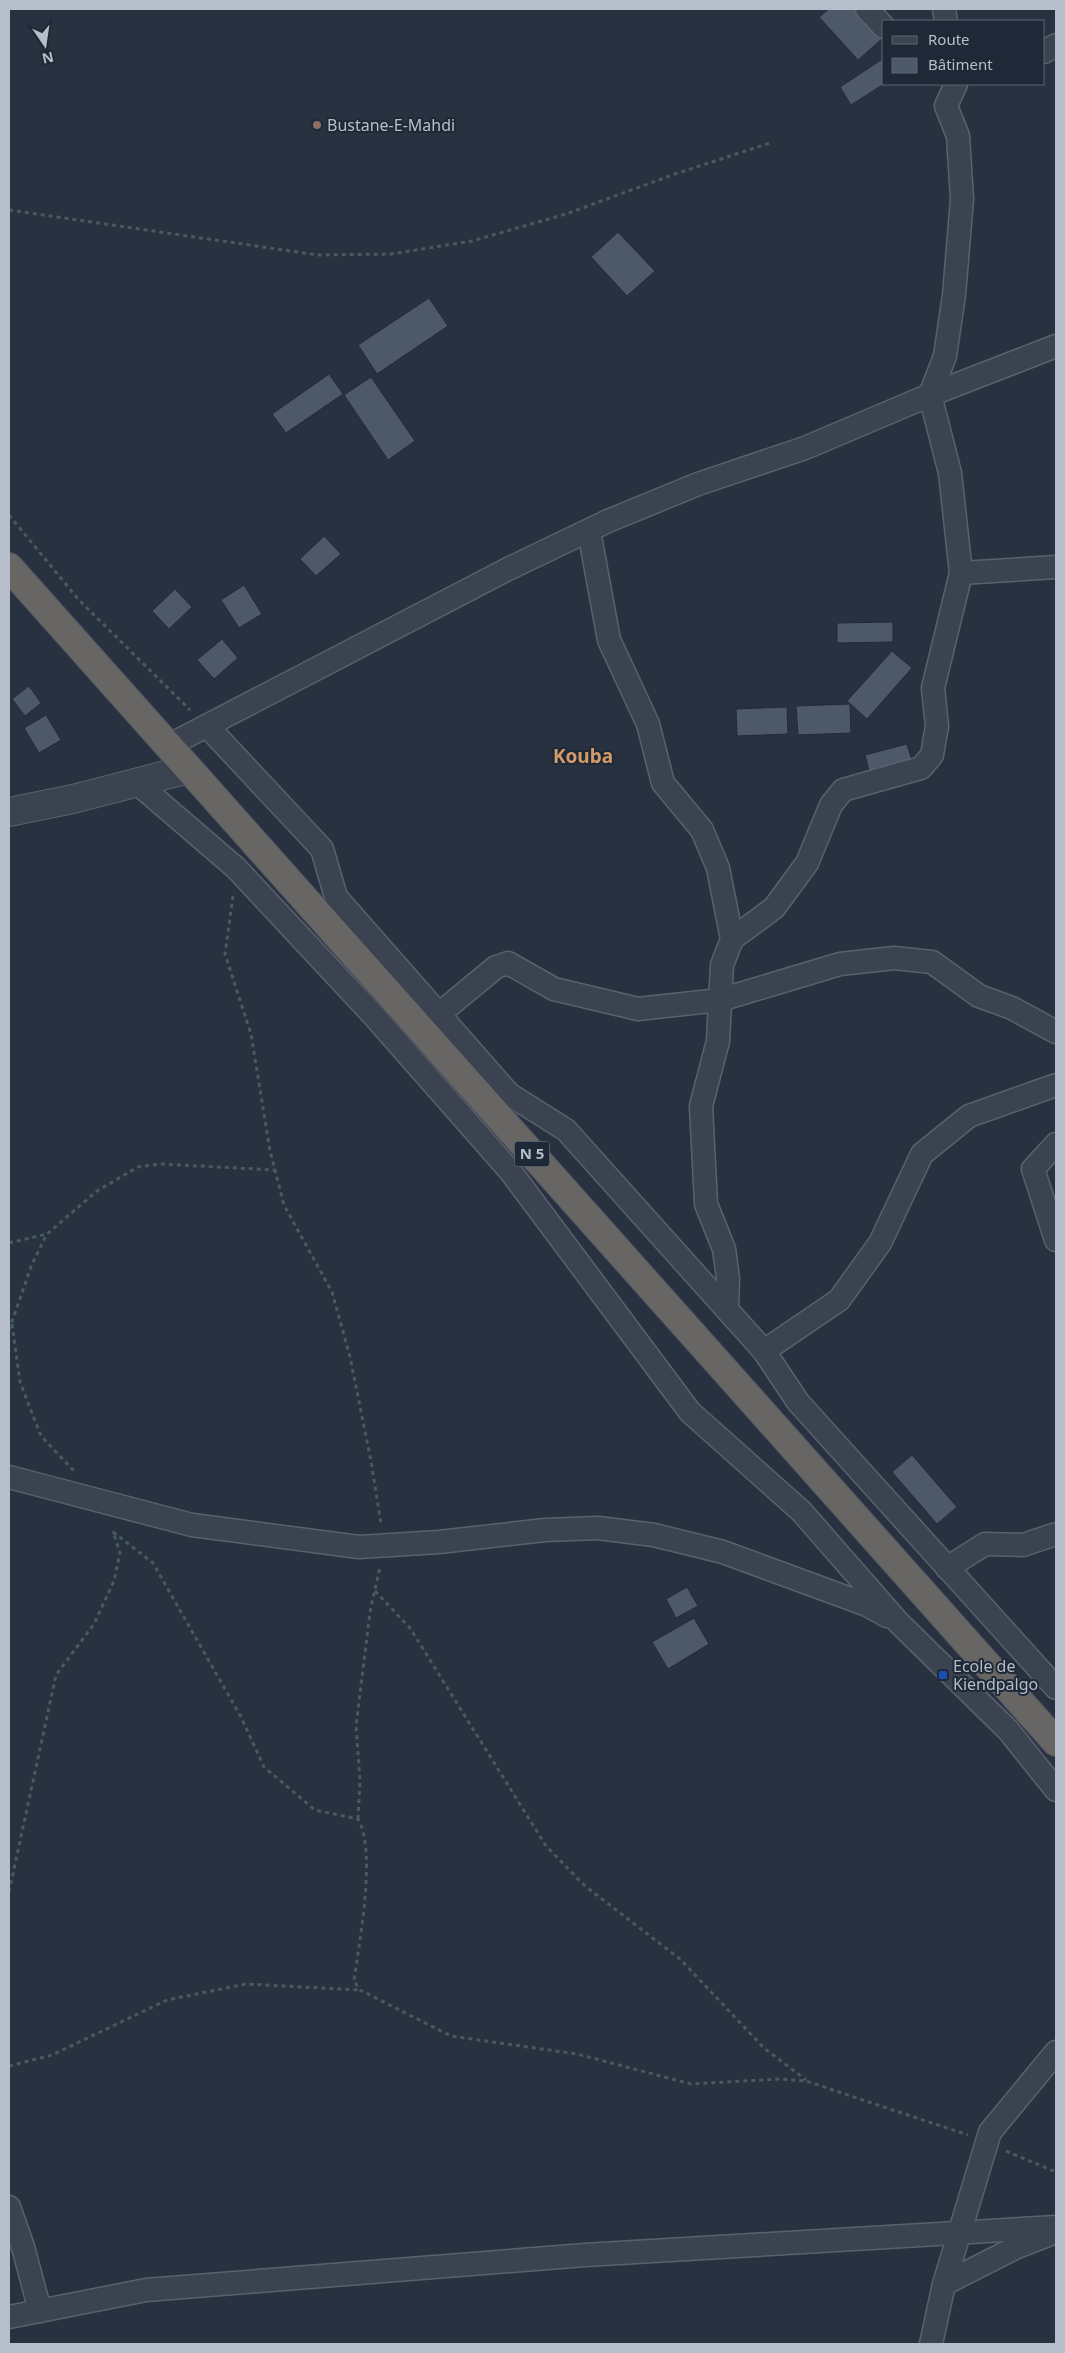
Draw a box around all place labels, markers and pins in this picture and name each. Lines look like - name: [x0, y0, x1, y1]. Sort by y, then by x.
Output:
- place label: Bustane-E-Mahdi: [327, 114, 455, 136]
- marker: Bustane-E-Mahdi: [311, 119, 323, 131]
- place label: Ecole de Kiendpalgo: [953, 1655, 1038, 1695]
- marker: Ecole de Kiendpalgo: [937, 1669, 949, 1681]

